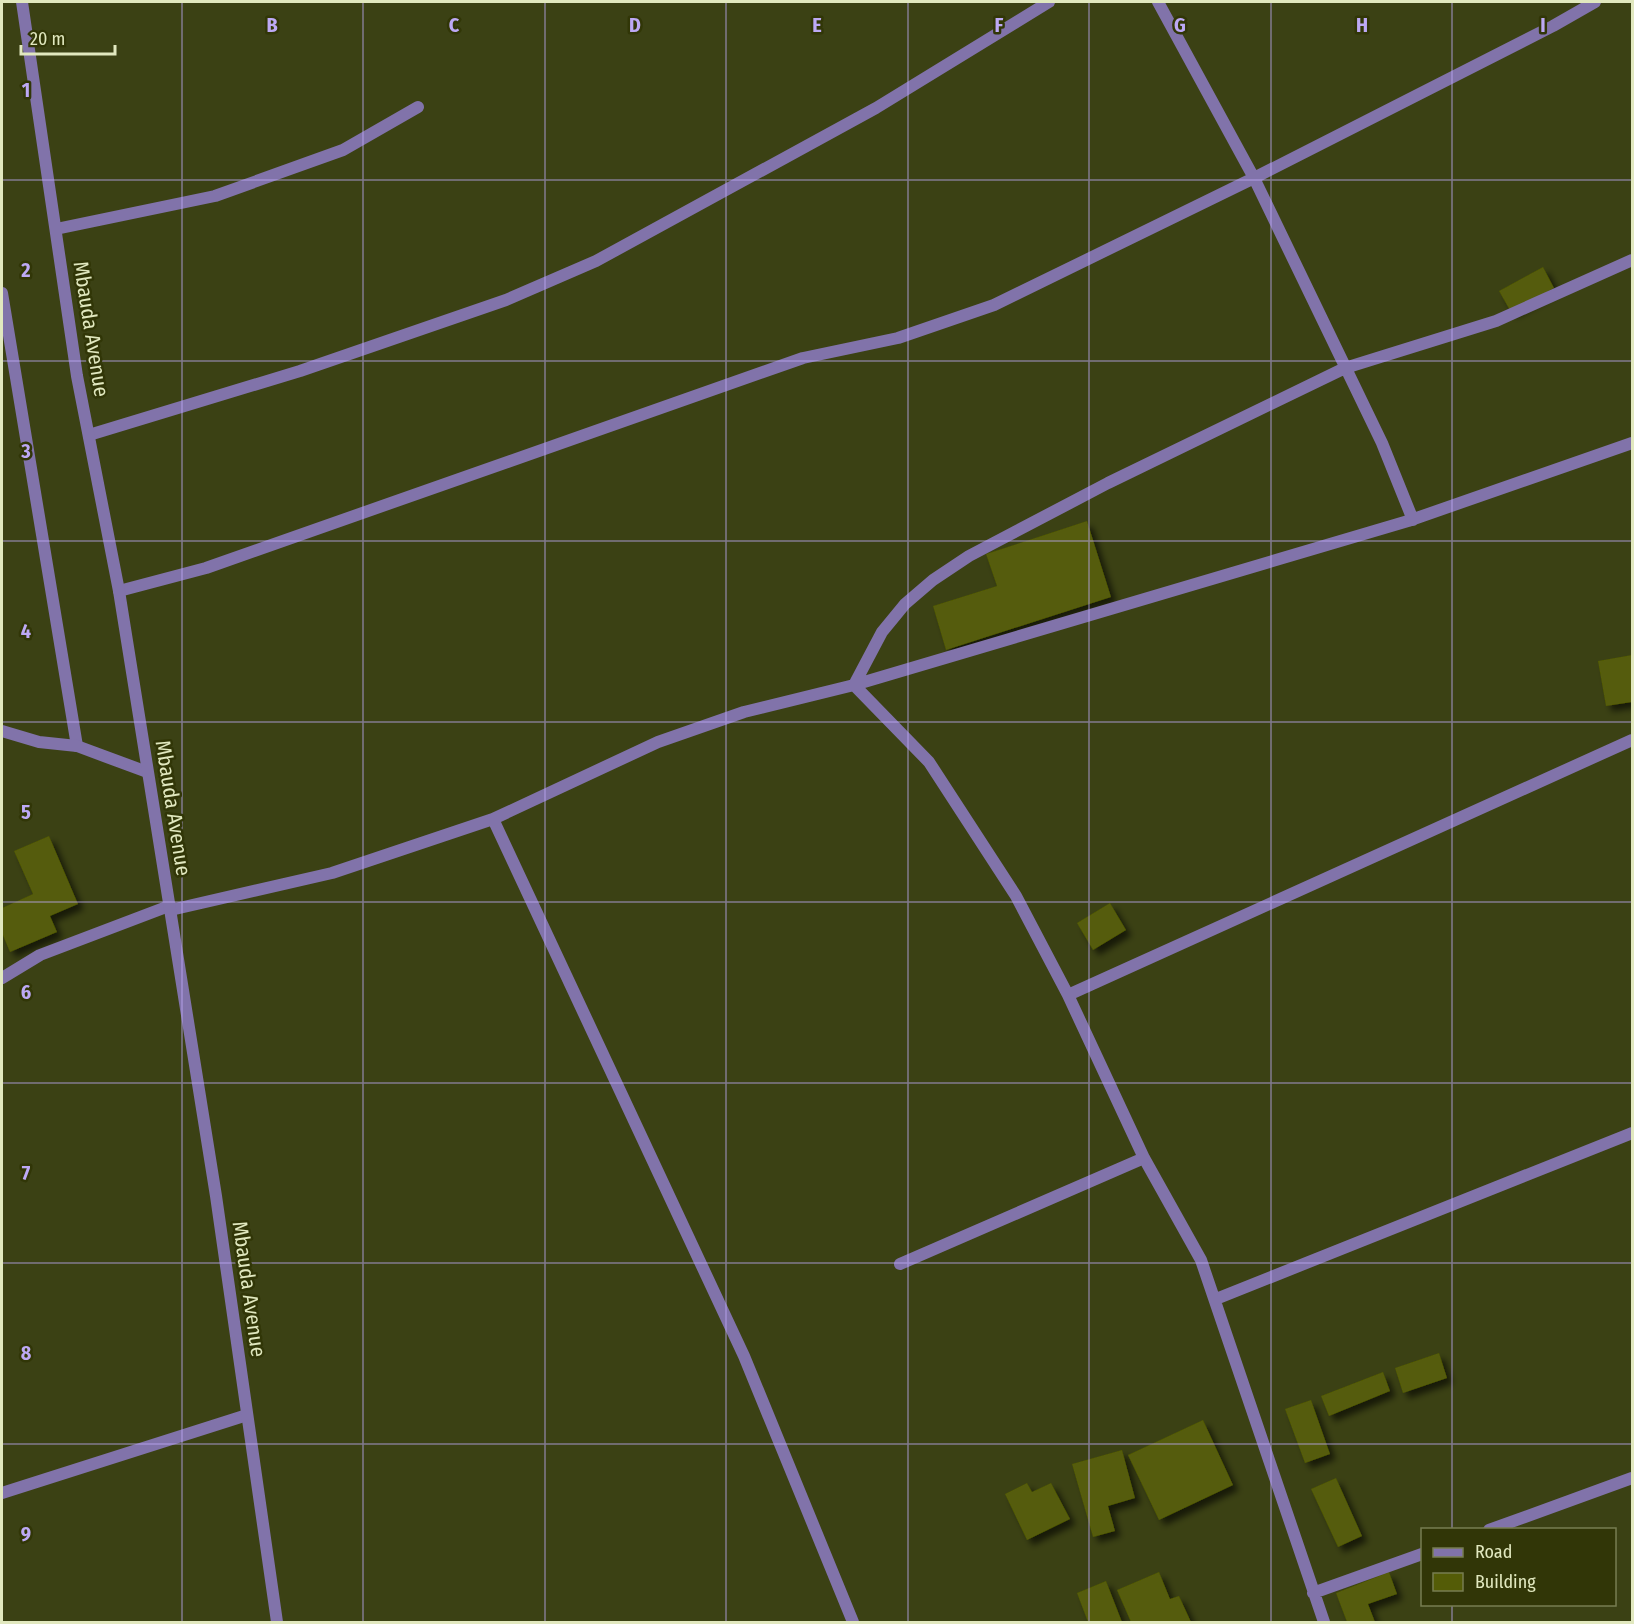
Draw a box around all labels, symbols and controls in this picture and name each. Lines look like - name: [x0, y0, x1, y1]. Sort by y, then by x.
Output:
- text: B: [266, 13, 278, 37]
- text: C: [449, 13, 460, 37]
- text: D: [629, 13, 641, 37]
- text: E: [812, 13, 822, 37]
- text: F: [995, 13, 1004, 37]
- text: G: [1174, 13, 1186, 37]
- text: H: [1356, 13, 1368, 37]
- text: I: [1540, 13, 1546, 37]
- scale bar: [21, 18, 116, 56]
- text: 20 m: [30, 28, 65, 50]
- text: 1: [22, 78, 30, 102]
- text: 2: [20, 258, 31, 282]
- street label: Mbauda Avenue: [67, 259, 115, 399]
- text: 3: [20, 439, 31, 463]
- text: 4: [21, 619, 31, 643]
- street label: Mbauda Avenue: [149, 738, 197, 878]
- text: 5: [21, 800, 31, 824]
- text: 6: [21, 980, 31, 1004]
- text: 7: [22, 1161, 31, 1185]
- street label: Mbauda Avenue: [227, 1219, 271, 1359]
- text: 8: [21, 1341, 32, 1365]
- text: 9: [21, 1522, 31, 1546]
- legend: [1421, 1528, 1616, 1606]
- text: Road: [1475, 1541, 1512, 1563]
- text: Building: [1475, 1571, 1536, 1593]

